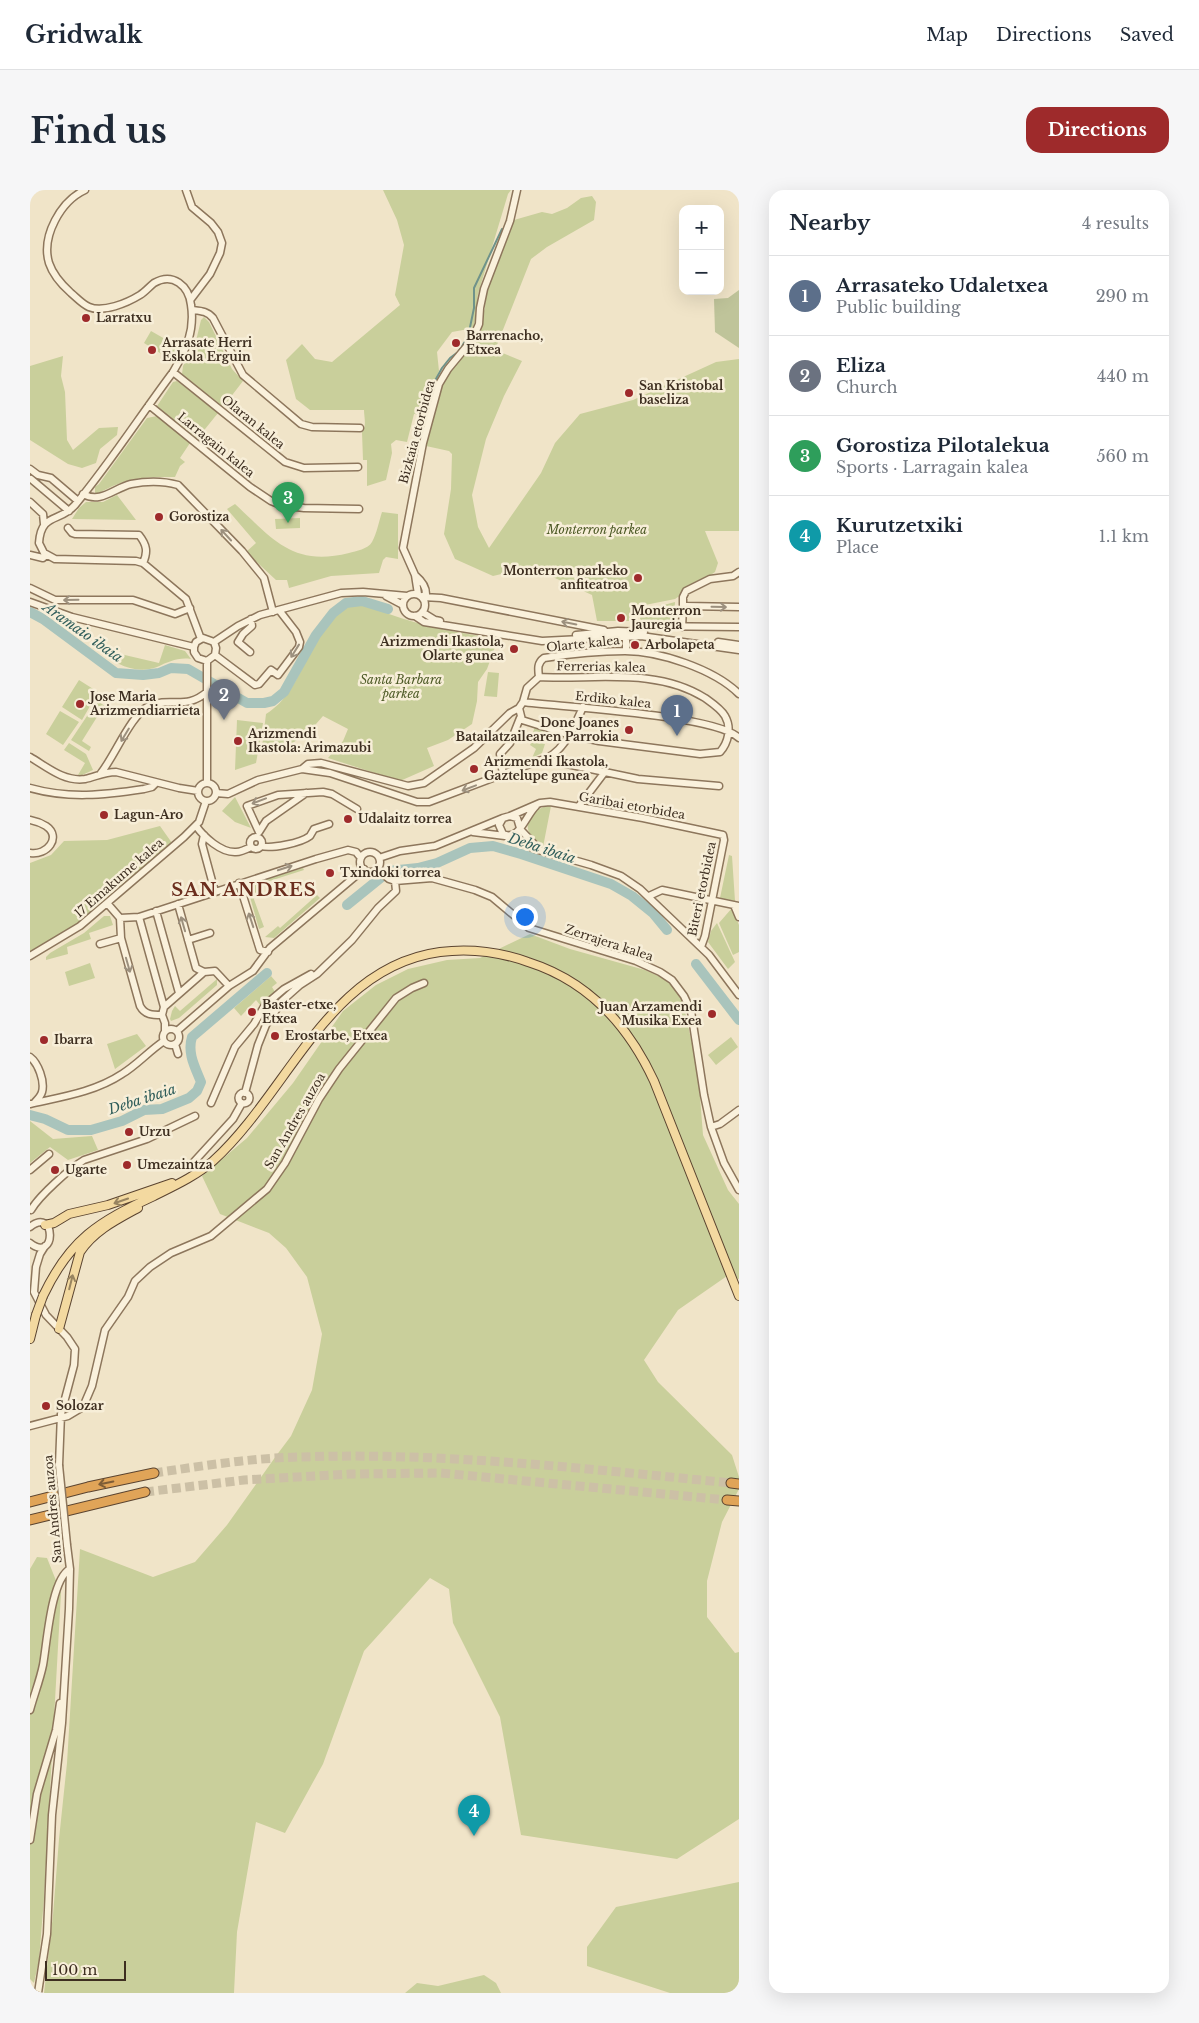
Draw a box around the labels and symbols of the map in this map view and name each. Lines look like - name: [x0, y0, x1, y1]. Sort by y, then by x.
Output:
- place label: Larratxu: [96, 310, 152, 325]
- marker: Larratxu: [80, 312, 92, 324]
- place label: Barrenacho, Etxea: [466, 328, 543, 357]
- place label: Arrasate Herri Eskola Erguin: [161, 335, 253, 364]
- marker: Barrenacho, Etxea: [450, 337, 462, 349]
- marker: Arrasate Herri Eskola Erguin: [146, 344, 158, 356]
- street label: Bizkaia etorbidea: [395, 378, 438, 485]
- place label: San Kristobal baseliza: [638, 378, 724, 407]
- marker: San Kristobal baseliza: [623, 387, 635, 399]
- street label: Olaran kalea: [219, 391, 288, 452]
- street label: Larragain kalea: [175, 409, 258, 480]
- pin: 3: [272, 482, 304, 523]
- place label: Gorostiza: [169, 509, 230, 524]
- marker: Gorostiza: [153, 511, 165, 523]
- park label: Monterron parkea: [546, 522, 647, 537]
- one-way arrow: [220, 529, 232, 541]
- place label: Monterron parkeko anfiteatroa: [503, 563, 628, 592]
- marker: Monterron parkeko anfiteatroa: [632, 572, 644, 584]
- one-way arrow: [63, 595, 80, 605]
- water label: Aramaio ibaia: [38, 597, 126, 666]
- one-way arrow: [710, 602, 726, 611]
- place label: Monterron Jauregia: [628, 603, 702, 632]
- marker: Monterron Jauregia: [615, 612, 627, 624]
- one-way arrow: [562, 618, 578, 628]
- street label: Olarte kalea: [545, 632, 621, 655]
- place label: Arizmendi Ikastola, Olarte gunea: [379, 634, 504, 663]
- place label: Arbolapeta: [644, 637, 715, 652]
- marker: Arbolapeta: [629, 639, 641, 651]
- one-way arrow: [290, 643, 300, 657]
- marker: Arizmendi Ikastola, Olarte gunea: [508, 643, 520, 655]
- street label: Ferrerias kalea: [556, 658, 646, 675]
- park label: Santa Barbara parkea: [360, 672, 442, 701]
- pin: 2: [208, 679, 240, 720]
- street label: Erdiko kalea: [574, 688, 652, 711]
- place label: Jose Maria Arizmendiarrieta: [87, 689, 200, 718]
- pin: 1: [661, 695, 693, 736]
- marker: Jose Maria Arizmendiarrieta: [74, 698, 86, 710]
- place label: Done Joanes Batailatzailearen Parrokia: [456, 715, 619, 744]
- marker: Done Joanes Batailatzailearen Parrokia: [623, 724, 635, 736]
- place label: Arizmendi Ikastola: Arimazubi: [247, 726, 372, 755]
- one-way arrow: [120, 727, 130, 741]
- marker: Arizmendi Ikastola: Arimazubi: [232, 735, 244, 747]
- place label: Arizmendi Ikastola, Gaztelupe gunea: [483, 754, 608, 783]
- marker: Arizmendi Ikastola, Gaztelupe gunea: [468, 763, 480, 775]
- one-way arrow: [462, 784, 477, 793]
- street label: Garibai etorbidea: [578, 789, 687, 822]
- one-way arrow: [252, 797, 267, 806]
- place label: Lagun-Aro: [114, 807, 183, 822]
- marker: Lagun-Aro: [98, 809, 110, 821]
- place label: Udalaitz torrea: [358, 811, 452, 826]
- marker: Udalaitz torrea: [342, 813, 354, 825]
- water label: Deba ibaia: [505, 828, 578, 867]
- street label: 17 Emakume kalea: [71, 835, 167, 920]
- street label: Biteri etorbidea: [684, 840, 719, 938]
- one-way arrow: [277, 863, 293, 873]
- place label: Txindoki torrea: [340, 865, 441, 880]
- marker: Txindoki torrea: [324, 867, 336, 879]
- district label: SAN ANDRES: [171, 879, 317, 901]
- your location: [512, 904, 538, 930]
- one-way arrow: [246, 913, 255, 928]
- one-way arrow: [178, 916, 188, 932]
- street label: Zerrajera kalea: [563, 921, 655, 964]
- one-way arrow: [124, 957, 134, 973]
- place label: Baster-etxe, Etxea: [262, 997, 336, 1026]
- place label: Juan Arzamendi Musika Exea: [596, 999, 703, 1028]
- marker: Baster-etxe, Etxea: [246, 1006, 258, 1018]
- marker: Juan Arzamendi Musika Exea: [706, 1008, 718, 1020]
- place label: Erostarbe, Etxea: [285, 1028, 388, 1043]
- marker: Erostarbe, Etxea: [269, 1030, 281, 1042]
- place label: Ibarra: [54, 1032, 93, 1047]
- marker: Ibarra: [38, 1034, 50, 1046]
- street label: San Andres auzoa: [261, 1070, 328, 1171]
- water label: Deba ibaia: [105, 1080, 178, 1119]
- place label: Urzu: [139, 1124, 171, 1139]
- marker: Urzu: [123, 1126, 135, 1138]
- place label: Umezaintza: [137, 1157, 213, 1172]
- marker: Umezaintza: [121, 1159, 133, 1171]
- place label: Ugarte: [65, 1162, 107, 1177]
- marker: Ugarte: [49, 1164, 61, 1176]
- one-way arrow: [114, 1197, 129, 1206]
- one-way arrow: [67, 1274, 76, 1290]
- place label: Solozar: [56, 1398, 104, 1413]
- marker: Solozar: [40, 1400, 52, 1412]
- street label: San Andres auzoa: [40, 1454, 65, 1564]
- one-way arrow: [98, 1479, 114, 1488]
- pin: 4: [458, 1795, 490, 1836]
- scale bar: [45, 1958, 126, 1981]

